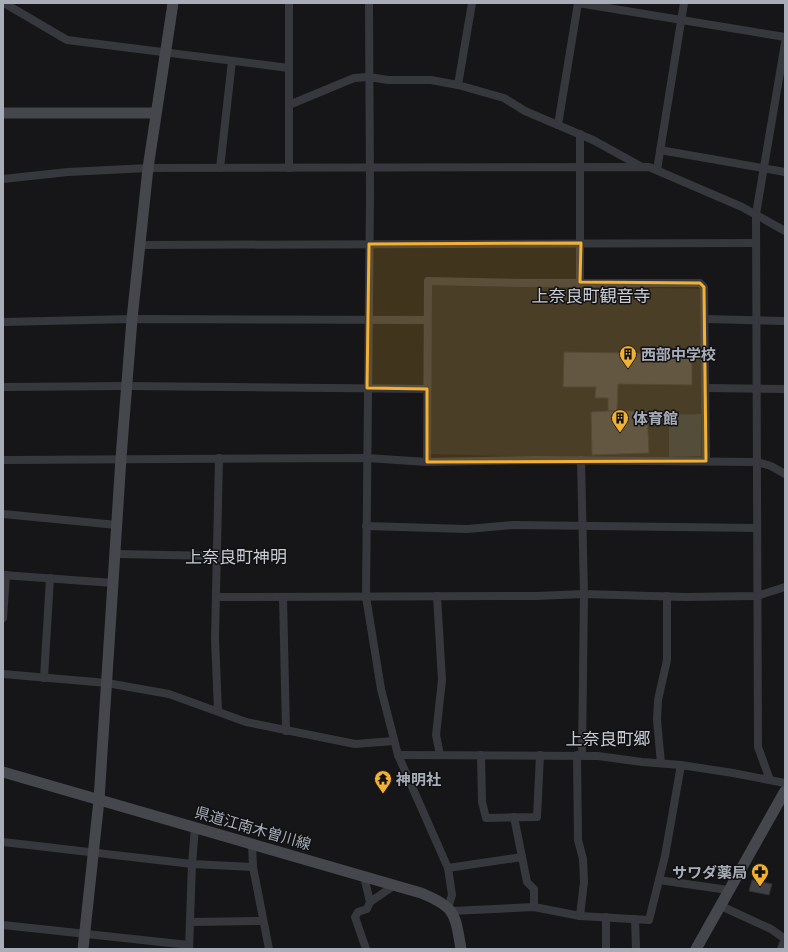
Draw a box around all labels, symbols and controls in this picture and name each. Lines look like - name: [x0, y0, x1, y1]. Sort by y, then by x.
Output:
- district label: 上奈良町観音寺: [532, 285, 651, 307]
- building icon: 西部中学校: [618, 344, 638, 369]
- place label: 西部中学校: [641, 345, 716, 364]
- building icon: 体育館: [610, 408, 630, 433]
- place label: 体育館: [633, 409, 678, 428]
- district label: 上奈良町神明: [185, 546, 287, 568]
- district label: 上奈良町郷: [566, 728, 651, 750]
- temple icon: 神明社: [373, 769, 393, 794]
- place label: 神明社: [395, 770, 441, 789]
- street label: 県道江南木曽川線: [193, 802, 313, 854]
- pharmacy icon: サワダ薬局: [750, 862, 770, 887]
- place label: サワダ薬局: [672, 863, 747, 882]

